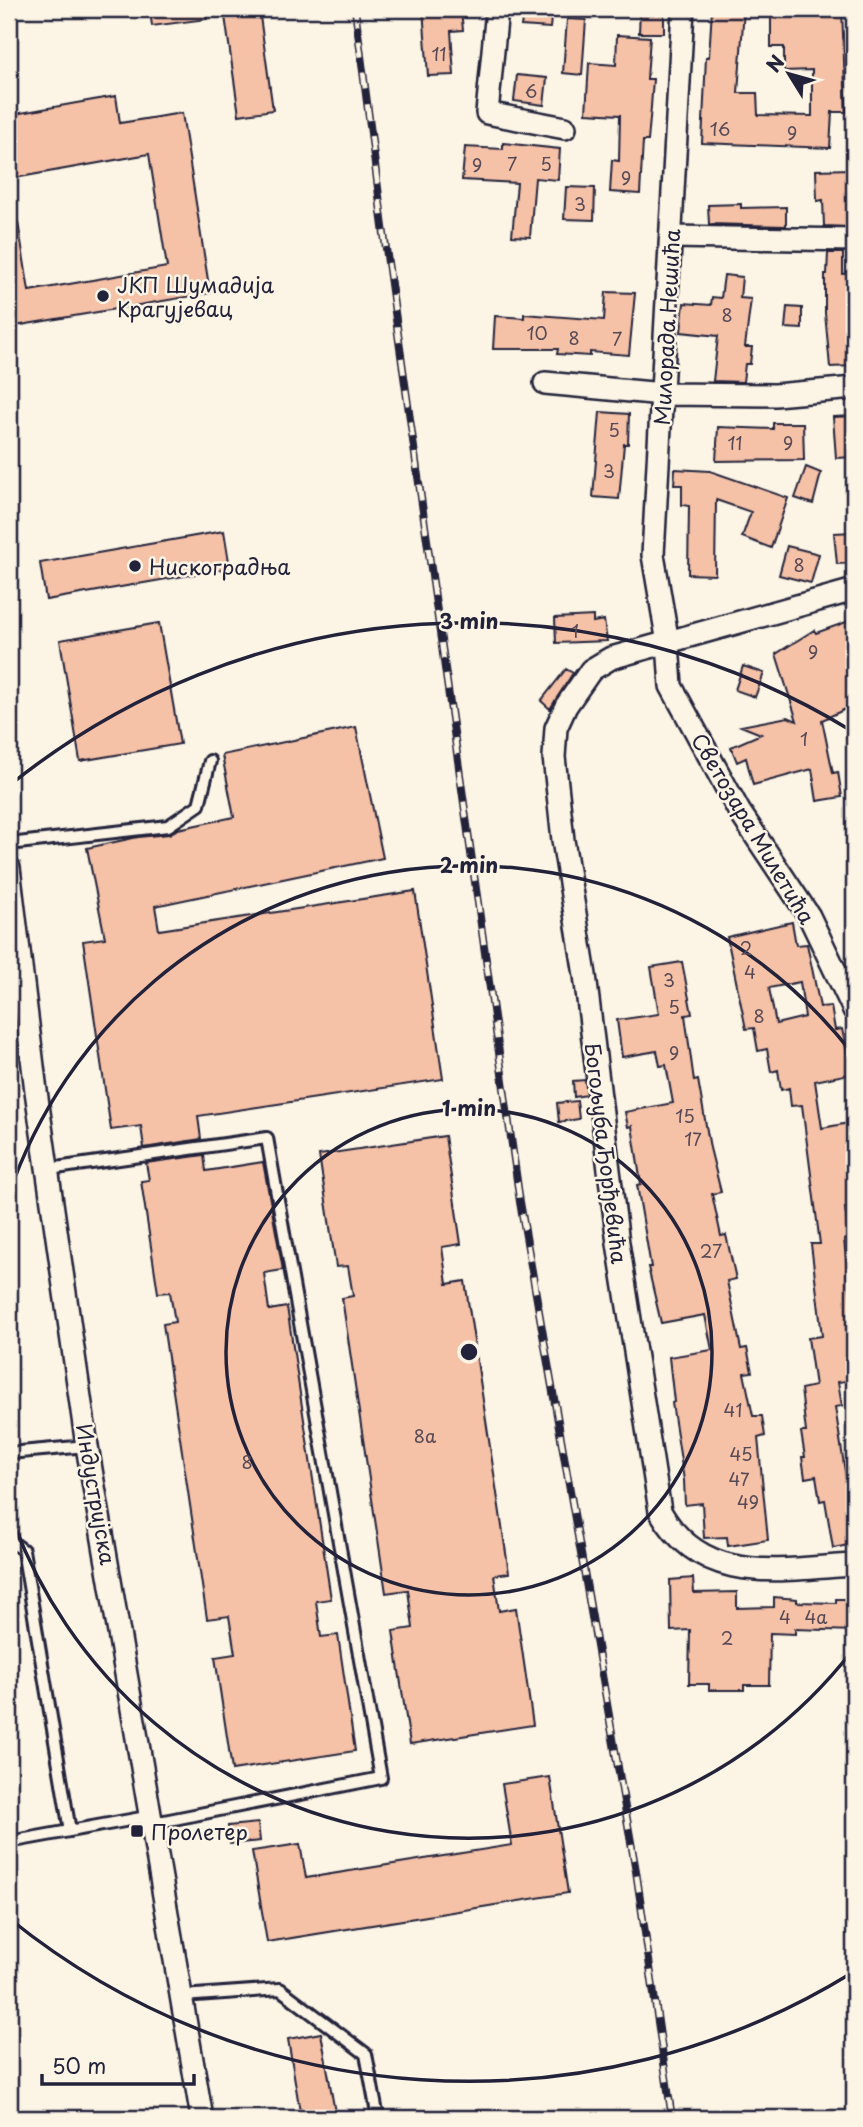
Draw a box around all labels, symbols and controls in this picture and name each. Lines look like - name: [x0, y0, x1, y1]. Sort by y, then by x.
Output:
- north arrow: [754, 38, 824, 108]
- house number: 11: [431, 40, 447, 67]
- text: N: [759, 49, 790, 78]
- house number: 6: [525, 77, 537, 104]
- house number: 16: [710, 115, 730, 142]
- house number: 9: [787, 119, 797, 146]
- house number: 7: [507, 150, 517, 177]
- house number: 5: [540, 150, 552, 177]
- house number: 9: [472, 151, 482, 178]
- house number: 9: [621, 164, 631, 191]
- house number: 3: [574, 190, 586, 217]
- street label: Милорада Нешића: [645, 227, 687, 426]
- place label: ЈКП Шумадија Крагујевац: [117, 268, 275, 324]
- marker: ЈКП Шумадија Крагујевац: [95, 288, 111, 304]
- house number: 8: [721, 301, 733, 328]
- house number: 10: [526, 319, 548, 346]
- house number: 8: [568, 324, 580, 351]
- house number: 7: [612, 325, 622, 352]
- house number: 5: [608, 416, 620, 443]
- house number: 11: [727, 429, 743, 456]
- house number: 9: [783, 429, 793, 456]
- house number: 3: [603, 457, 615, 484]
- place label: Нискоградња: [149, 550, 290, 582]
- house number: 8: [793, 551, 805, 578]
- marker: Нискоградња: [127, 558, 143, 574]
- text: 3 min: [439, 604, 499, 636]
- house number: 1: [571, 617, 579, 644]
- house number: 9: [808, 638, 818, 665]
- house number: 1: [800, 725, 808, 752]
- street label: Светозара Милетића: [684, 726, 824, 930]
- text: 2 min: [440, 848, 498, 880]
- house number: 2: [740, 934, 752, 961]
- house number: 4: [744, 958, 756, 985]
- house number: 3: [663, 966, 675, 993]
- house number: 5: [668, 993, 680, 1020]
- house number: 8: [753, 1002, 765, 1029]
- house number: 9: [669, 1039, 679, 1066]
- street label: Богољуба Ђорђевића: [578, 1041, 637, 1266]
- text: 1 min: [442, 1091, 496, 1123]
- house number: 15: [675, 1102, 695, 1129]
- house number: 17: [684, 1125, 702, 1152]
- house number: 27: [700, 1237, 722, 1264]
- centre of rings: [457, 1340, 481, 1364]
- house number: 41: [724, 1396, 742, 1423]
- street label: Индустријска: [69, 1421, 125, 1567]
- house number: 8a: [414, 1422, 437, 1449]
- house number: 45: [730, 1440, 753, 1467]
- house number: 8: [241, 1448, 253, 1475]
- house number: 47: [728, 1465, 750, 1492]
- house number: 49: [737, 1488, 759, 1515]
- house number: 4: [779, 1603, 791, 1630]
- house number: 4a: [804, 1603, 828, 1630]
- house number: 2: [721, 1624, 733, 1651]
- place label: Пролетер: [151, 1815, 248, 1847]
- marker: Пролетер: [129, 1823, 145, 1839]
- scale bar: [42, 2043, 194, 2087]
- text: 50 m: [52, 2049, 106, 2081]

